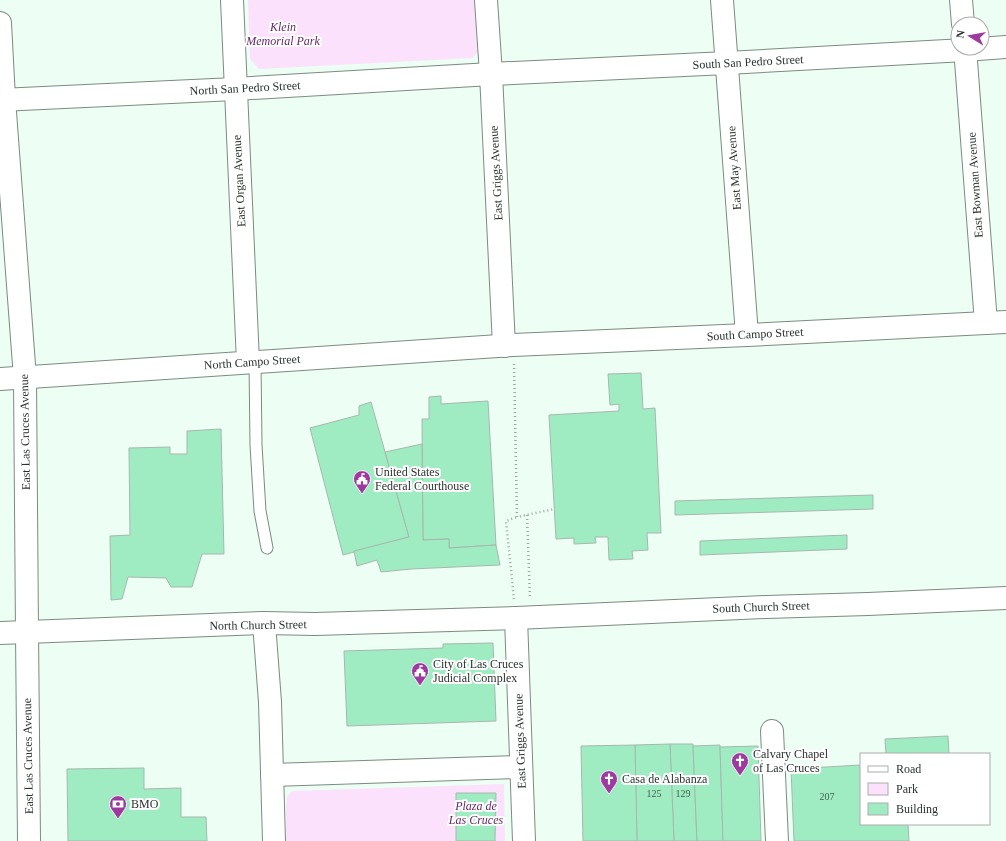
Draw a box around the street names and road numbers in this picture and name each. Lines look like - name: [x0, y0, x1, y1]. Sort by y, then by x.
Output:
- street label: South San Pedro Street: [692, 52, 804, 72]
- street label: North San Pedro Street: [189, 78, 301, 98]
- street label: East Griggs Avenue: [487, 125, 505, 221]
- street label: East May Avenue: [724, 125, 744, 211]
- street label: East Bowman Avenue: [964, 132, 986, 238]
- street label: East Organ Avenue: [230, 135, 248, 227]
- street label: South Campo Street: [706, 324, 804, 344]
- street label: North Campo Street: [203, 352, 301, 372]
- street label: East Las Cruces Avenue: [17, 374, 33, 490]
- street label: South Church Street: [712, 598, 811, 616]
- street label: North Church Street: [209, 617, 307, 633]
- street label: East Griggs Avenue: [511, 693, 529, 789]
- street label: East Las Cruces Avenue: [20, 698, 36, 814]

